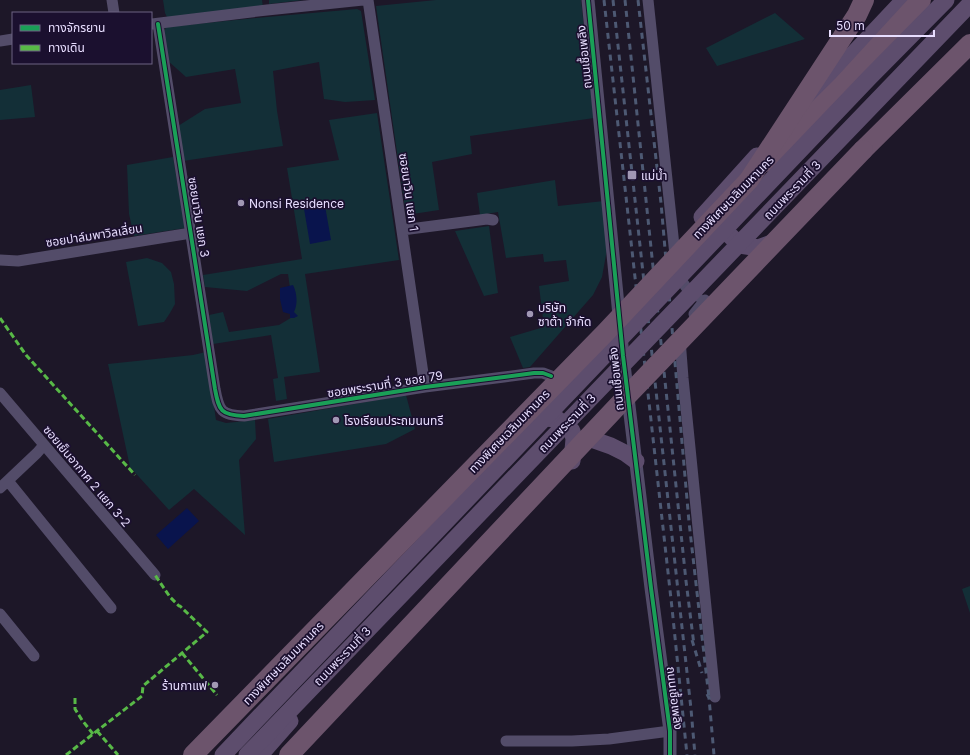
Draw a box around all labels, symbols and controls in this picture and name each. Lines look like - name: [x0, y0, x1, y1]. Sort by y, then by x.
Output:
- legend: [12, 12, 152, 64]
- scale bar: [830, 12, 934, 38]
- text: 50 m: [836, 18, 865, 33]
- text: ทางจักรยาน: [48, 20, 105, 35]
- street label: ถนนเชื้อเพลิง: [572, 25, 595, 90]
- text: ทางเดิน: [48, 40, 85, 55]
- street label: ซอยนาวิน แยก 1: [396, 152, 422, 232]
- street label: ทางพิเศษเฉลิมมหานคร: [689, 152, 777, 242]
- street label: ถนนพระรามที่ 3: [759, 157, 824, 223]
- place label: แม่น้ำ: [641, 167, 667, 183]
- marker: แม่น้ำ: [626, 169, 638, 181]
- street label: ซอยนาวิน แยก 3: [185, 176, 213, 258]
- place label: Nonsi Residence: [249, 196, 344, 211]
- marker: Nonsi Residence: [236, 198, 246, 208]
- street label: ซอยปาล์มพาวิลเลี่ยน: [44, 219, 143, 250]
- place label: บริษัท ซาต้า จำกัด: [538, 300, 591, 329]
- marker: บริษัท ซาต้า จำกัด: [525, 309, 535, 319]
- street label: ถนนเชื้อเพลิง: [604, 347, 627, 412]
- street label: ซอยพระรามที่ 3 ซอย 79: [326, 366, 444, 401]
- street label: ทางพิเศษเฉลิมมหานคร: [465, 386, 553, 476]
- street label: ถนนพระรามที่ 3: [534, 390, 599, 456]
- place label: โรงเรียนประถมนนทรี: [344, 413, 443, 428]
- marker: โรงเรียนประถมนนทรี: [331, 415, 341, 425]
- street label: ซอยเย็นอากาศ 2 แยก 3-2: [40, 422, 134, 530]
- street label: ทางพิเศษเฉลิมมหานคร: [239, 618, 327, 708]
- street label: ถนนพระรามที่ 3: [309, 623, 374, 689]
- street label: ถนนเชื้อเพลิง: [664, 665, 687, 731]
- place label: ร้านกาแฟ: [162, 678, 207, 693]
- marker: ร้านกาแฟ: [210, 680, 220, 690]

